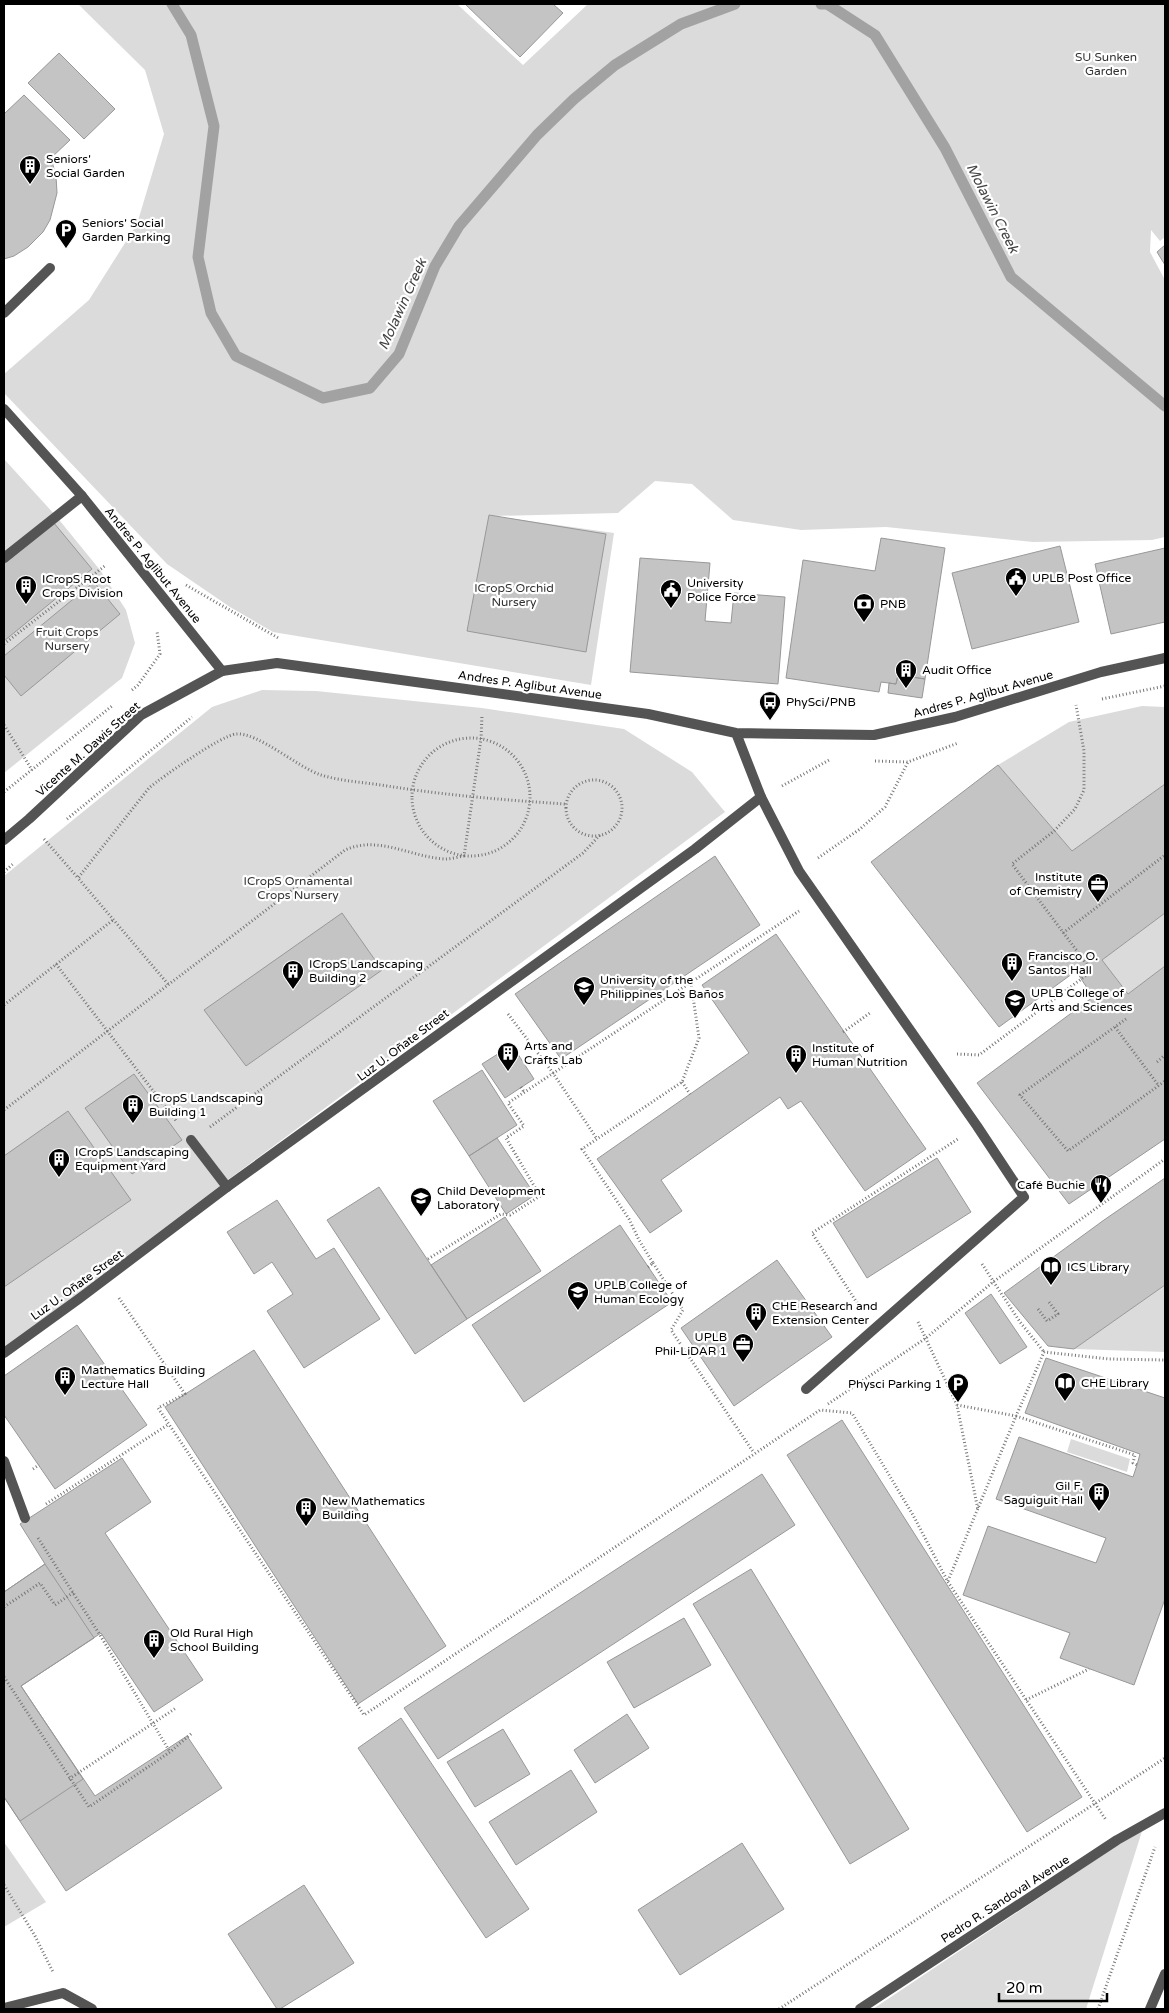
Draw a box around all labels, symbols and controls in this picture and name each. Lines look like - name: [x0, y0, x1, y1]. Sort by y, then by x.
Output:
- park label: SU Sunken Garden: [1075, 50, 1137, 78]
- place label: Seniors' Social Garden: [46, 152, 125, 180]
- building icon: Seniors' Social Garden: [18, 154, 42, 185]
- water label: Molawin Creek: [963, 161, 1023, 257]
- place label: Seniors' Social Garden Parking: [82, 216, 171, 244]
- parking icon: Seniors' Social Garden Parking: [54, 218, 78, 249]
- water label: Molawin Creek: [375, 255, 431, 352]
- street label: Andres P. Aglibut Avenue: [102, 504, 204, 626]
- public building icon: UPLB Post Office: [1004, 566, 1028, 597]
- place label: UPLB Post Office: [1032, 571, 1132, 585]
- place label: ICropS Root Crops Division: [42, 572, 123, 600]
- building icon: ICropS Root Crops Division: [14, 574, 38, 605]
- place label: University Police Force: [687, 576, 756, 604]
- public building icon: University Police Force: [659, 578, 683, 609]
- park label: ICropS Orchid Nursery: [474, 581, 554, 609]
- bank icon: PNB: [852, 592, 876, 623]
- place label: PNB: [880, 597, 906, 611]
- park label: Fruit Crops Nursery: [36, 625, 99, 653]
- building icon: Audit Office: [894, 658, 918, 689]
- place label: Audit Office: [922, 663, 992, 677]
- street label: Andres P. Aglibut Avenue: [911, 667, 1055, 721]
- street label: Andres P. Aglibut Avenue: [457, 668, 603, 702]
- bus stop icon: PhySci/PNB: [758, 690, 782, 721]
- place label: PhySci/PNB: [786, 695, 856, 709]
- street label: Vicente M. Dawis Street: [33, 698, 143, 799]
- place label: Institute of Chemistry: [1009, 870, 1083, 898]
- office icon: Institute of Chemistry: [1086, 872, 1110, 903]
- park label: ICropS Ornamental Crops Nursery: [244, 874, 352, 902]
- place label: Francisco O. Santos Hall: [1028, 949, 1098, 977]
- building icon: Francisco O. Santos Hall: [1000, 951, 1024, 982]
- place label: ICropS Landscaping Building 2: [309, 957, 423, 985]
- building icon: ICropS Landscaping Building 2: [281, 959, 305, 990]
- place label: University of the Philippines Los Baños: [600, 973, 724, 1001]
- school or university icon: University of the Philippines Los Baños: [572, 975, 596, 1006]
- place label: UPLB College of Arts and Sciences: [1031, 986, 1133, 1014]
- school or university icon: UPLB College of Arts and Sciences: [1003, 988, 1027, 1019]
- street label: Luz U. Oñate Street: [355, 1006, 452, 1084]
- place label: Arts and Crafts Lab: [524, 1039, 583, 1067]
- building icon: Arts and Crafts Lab: [496, 1041, 520, 1072]
- place label: Institute of Human Nutrition: [812, 1041, 908, 1069]
- building icon: Institute of Human Nutrition: [784, 1043, 808, 1074]
- place label: ICropS Landscaping Building 1: [149, 1091, 263, 1119]
- building icon: ICropS Landscaping Building 1: [121, 1093, 145, 1124]
- place label: ICropS Landscaping Equipment Yard: [75, 1145, 189, 1173]
- building icon: ICropS Landscaping Equipment Yard: [47, 1147, 71, 1178]
- restaurant icon: Café Buchie: [1089, 1173, 1113, 1204]
- place label: Café Buchie: [1017, 1178, 1085, 1192]
- place label: Child Development Laboratory: [437, 1184, 546, 1212]
- school or university icon: Child Development Laboratory: [409, 1186, 433, 1217]
- street label: Luz U. Oñate Street: [28, 1246, 126, 1323]
- library icon: ICS Library: [1039, 1255, 1063, 1286]
- place label: ICS Library: [1067, 1260, 1130, 1274]
- place label: UPLB College of Human Ecology: [594, 1278, 687, 1306]
- school or university icon: UPLB College of Human Ecology: [566, 1280, 590, 1311]
- place label: CHE Research and Extension Center: [772, 1299, 878, 1327]
- building icon: CHE Research and Extension Center: [744, 1301, 768, 1332]
- place label: UPLB Phil-LiDAR 1: [655, 1330, 727, 1358]
- office icon: UPLB Phil-LiDAR 1: [731, 1332, 755, 1363]
- place label: Mathematics Building Lecture Hall: [81, 1363, 205, 1391]
- building icon: Mathematics Building Lecture Hall: [53, 1365, 77, 1396]
- library icon: CHE Library: [1053, 1371, 1077, 1402]
- parking icon: Physci Parking 1: [946, 1372, 970, 1403]
- place label: CHE Library: [1081, 1376, 1150, 1390]
- place label: Physci Parking 1: [848, 1377, 942, 1391]
- place label: Gil F. Saguiguit Hall: [1004, 1479, 1083, 1507]
- building icon: Gil F. Saguiguit Hall: [1087, 1481, 1111, 1512]
- place label: New Mathematics Building: [322, 1494, 425, 1522]
- building icon: New Mathematics Building: [294, 1496, 318, 1527]
- place label: Old Rural High School Building: [170, 1626, 259, 1654]
- building icon: Old Rural High School Building: [142, 1628, 166, 1659]
- street label: Pedro R. Sandoval Avenue: [938, 1852, 1072, 1946]
- scale bar: [999, 1970, 1106, 2002]
- text: 20 m: [1006, 1979, 1043, 1997]

